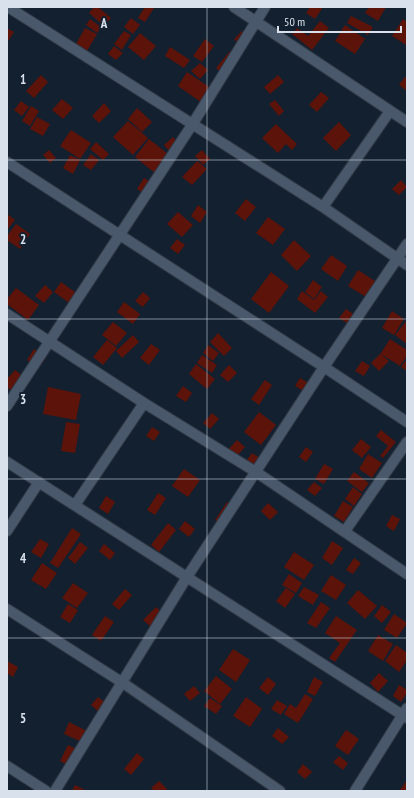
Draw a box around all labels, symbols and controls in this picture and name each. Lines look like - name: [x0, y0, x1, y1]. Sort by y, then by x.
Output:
- scale bar: [278, 8, 401, 34]
- text: 50 m: [284, 14, 305, 29]
- text: A: [100, 15, 108, 32]
- text: 1: [20, 71, 26, 88]
- text: 2: [20, 231, 26, 248]
- text: 3: [20, 391, 26, 408]
- text: 4: [20, 550, 27, 567]
- text: 5: [20, 710, 26, 727]

